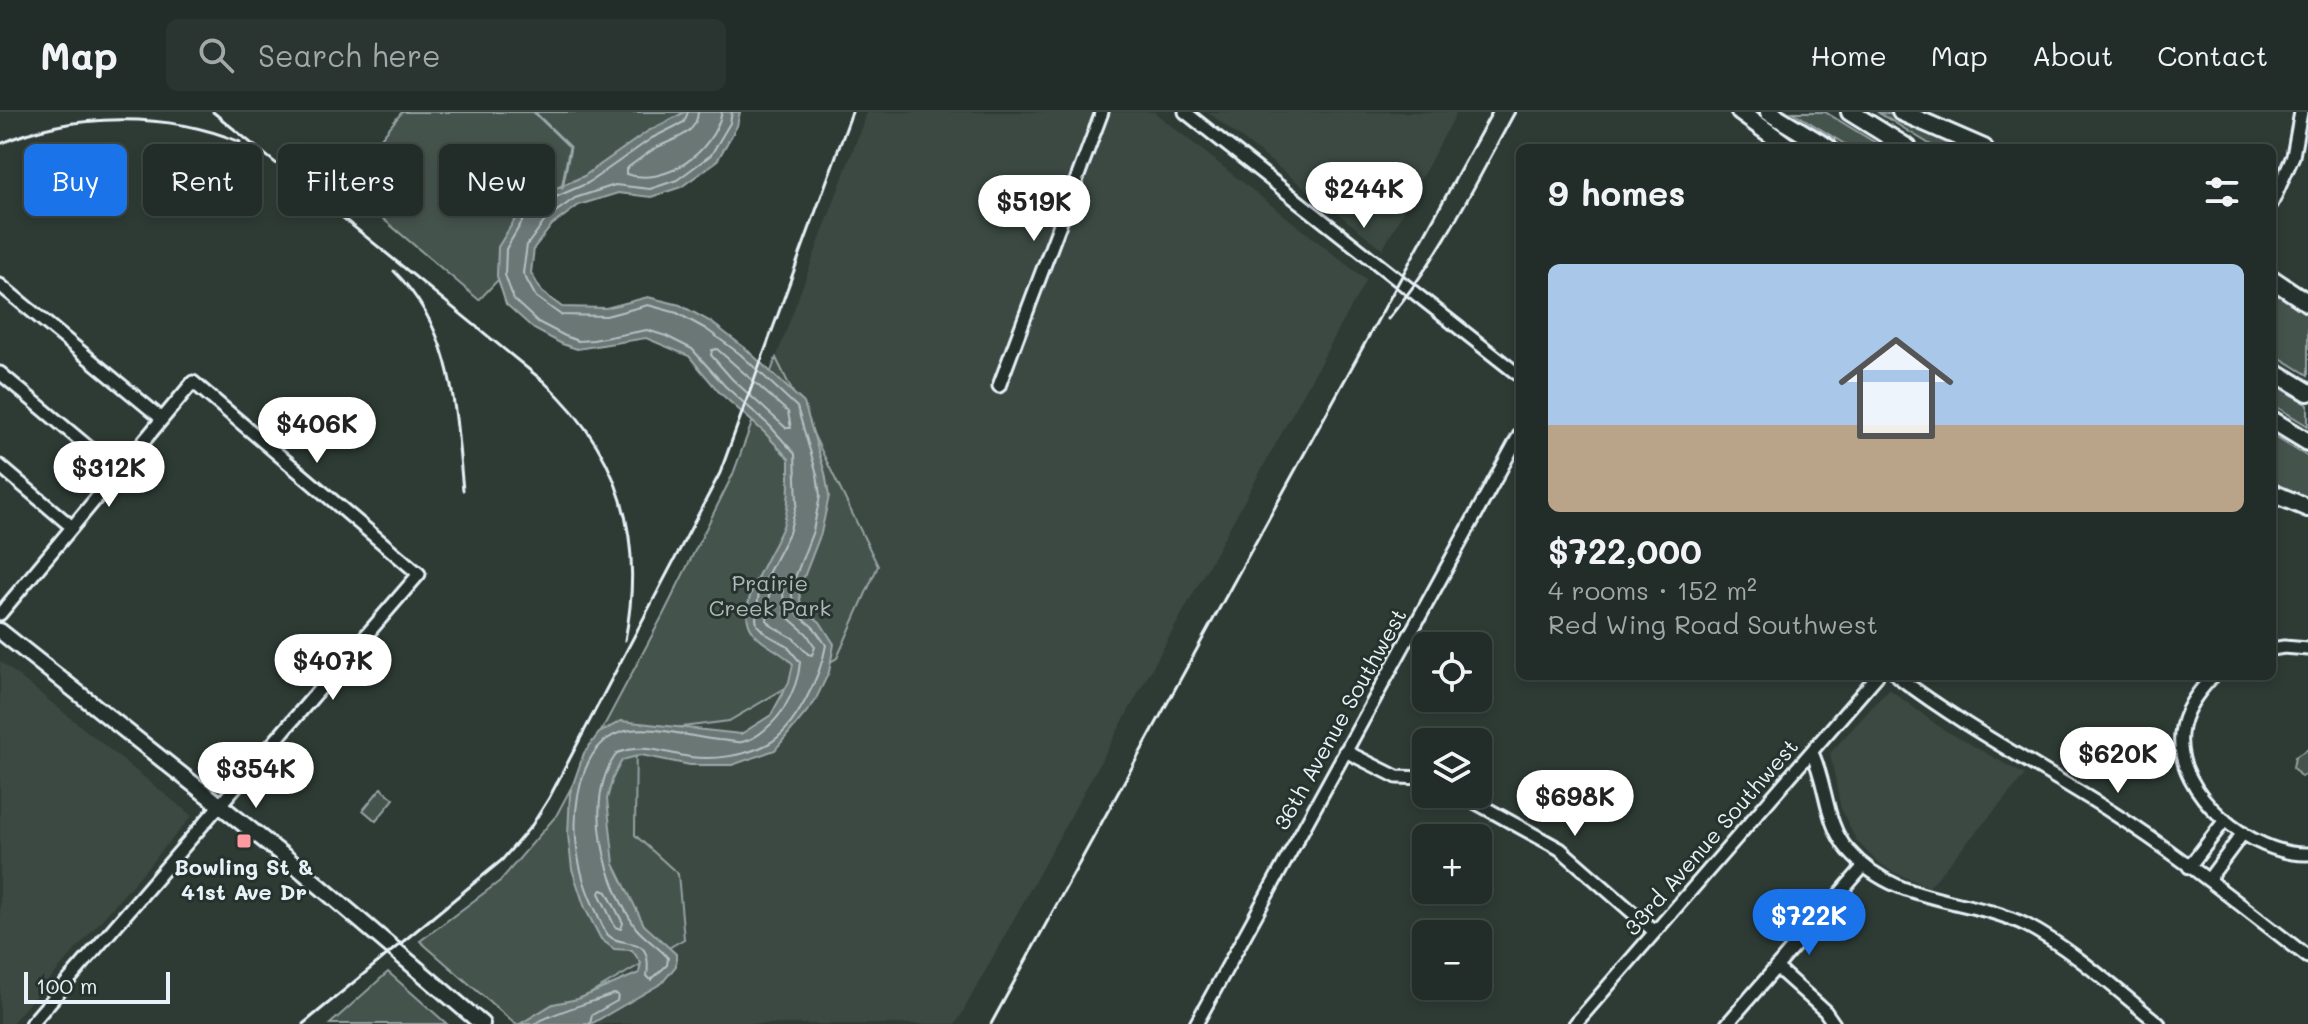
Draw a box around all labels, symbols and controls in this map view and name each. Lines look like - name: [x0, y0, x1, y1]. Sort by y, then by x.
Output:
- search box: [166, 19, 726, 91]
- text: Map: [40, 30, 118, 80]
- icon: search: [194, 33, 238, 77]
- text: Search here: [258, 35, 441, 75]
- text: Home: [1811, 37, 1887, 73]
- text: Map: [1931, 37, 1988, 73]
- text: About: [2032, 37, 2113, 73]
- text: Contact: [2157, 37, 2268, 73]
- chip: Buy: [24, 144, 127, 216]
- chip: Rent: [143, 144, 262, 216]
- chip: Filters: [278, 144, 423, 216]
- chip: New: [439, 144, 555, 216]
- pin: $244K: [1308, 162, 1420, 230]
- text: 9 homes: [1548, 170, 1685, 215]
- icon: filters: [2200, 170, 2244, 214]
- text: $244K: [1324, 171, 1404, 205]
- pin: $519K: [978, 175, 1090, 243]
- text: $519K: [996, 184, 1072, 218]
- icon: home: [1824, 316, 1968, 460]
- pin: $406K: [261, 397, 373, 465]
- text: $406K: [276, 406, 358, 440]
- pin: $312K: [53, 441, 165, 509]
- text: $312K: [72, 450, 146, 484]
- text: $722,000: [1548, 528, 1702, 573]
- park label: Prairie Creek Park: [709, 568, 831, 622]
- text: 4 rooms · 152 m²: [1548, 573, 1757, 607]
- street label: 36th Avenue Southwest: [1266, 603, 1413, 835]
- text: Red Wing Road Southwest: [1548, 607, 1878, 641]
- map controls: [1412, 632, 1492, 1000]
- button: locate: [1412, 632, 1492, 712]
- pin: $407K: [277, 634, 389, 702]
- text: $407K: [293, 643, 373, 677]
- pin: $620K: [2062, 727, 2174, 795]
- button: layers: [1412, 728, 1492, 808]
- street label: 33rd Avenue Southwest: [1617, 732, 1804, 941]
- text: $620K: [2078, 736, 2158, 770]
- pin: $354K: [200, 742, 312, 810]
- text: $354K: [216, 751, 296, 785]
- pin: $698K: [1519, 770, 1631, 838]
- text: $698K: [1535, 779, 1615, 813]
- button: +: [1412, 824, 1492, 904]
- marker: Bowling St & 41st Ave Dr: [235, 832, 253, 850]
- place label: Bowling St & 41st Ave Dr: [174, 852, 314, 906]
- pin: $722K: [1753, 889, 1865, 957]
- text: $722K: [1771, 898, 1847, 932]
- button: −: [1412, 920, 1492, 1000]
- scale bar: [24, 968, 170, 1004]
- text: 100 m: [36, 971, 98, 1000]

